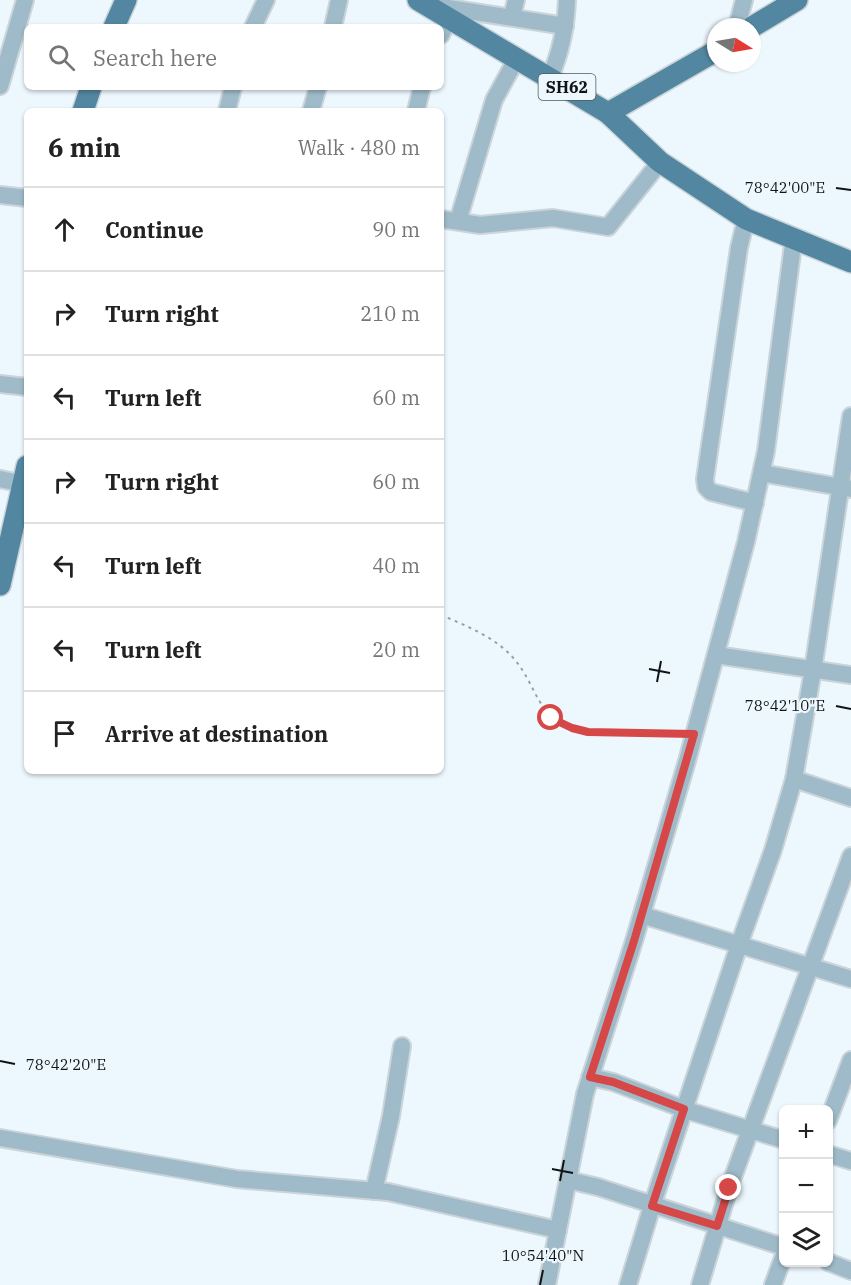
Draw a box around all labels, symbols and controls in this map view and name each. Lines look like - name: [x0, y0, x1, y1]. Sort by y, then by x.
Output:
- north arrow: [707, 18, 761, 72]
- search box: [24, 24, 444, 90]
- icon: search: [45, 41, 78, 74]
- text: Search here: [93, 43, 217, 72]
- road number: SH62: [538, 74, 596, 100]
- text: 6 min: [48, 130, 121, 164]
- text: Walk · 480 m: [298, 134, 420, 161]
- text: 78°42'00"E: [745, 178, 825, 197]
- icon: ahead: [48, 213, 81, 246]
- text: Continue: [105, 215, 204, 244]
- text: 90 m: [372, 216, 420, 243]
- icon: right: [48, 297, 81, 330]
- text: Turn right: [105, 299, 219, 328]
- text: 210 m: [360, 300, 420, 327]
- icon: left: [48, 381, 81, 414]
- text: Turn left: [105, 383, 201, 412]
- text: 60 m: [372, 384, 420, 411]
- icon: right: [48, 465, 81, 498]
- text: Turn right: [105, 467, 219, 496]
- text: 60 m: [372, 468, 420, 495]
- icon: left: [48, 549, 81, 582]
- text: Turn left: [105, 551, 201, 580]
- text: 40 m: [372, 552, 420, 579]
- icon: left: [48, 633, 81, 666]
- text: Turn left: [105, 635, 201, 664]
- text: 20 m: [372, 636, 420, 663]
- text: 78°42'10"E: [745, 696, 825, 715]
- route start: [537, 704, 563, 730]
- icon: arrive: [48, 717, 81, 750]
- text: Arrive at destination: [105, 719, 328, 748]
- text: 78°42'20"E: [26, 1055, 106, 1074]
- map controls: [779, 1105, 833, 1267]
- button: +: [779, 1105, 833, 1159]
- button: −: [779, 1159, 833, 1213]
- route end: [715, 1174, 741, 1200]
- button: layers: [779, 1213, 833, 1267]
- text: 10°54'40"N: [502, 1246, 584, 1265]

